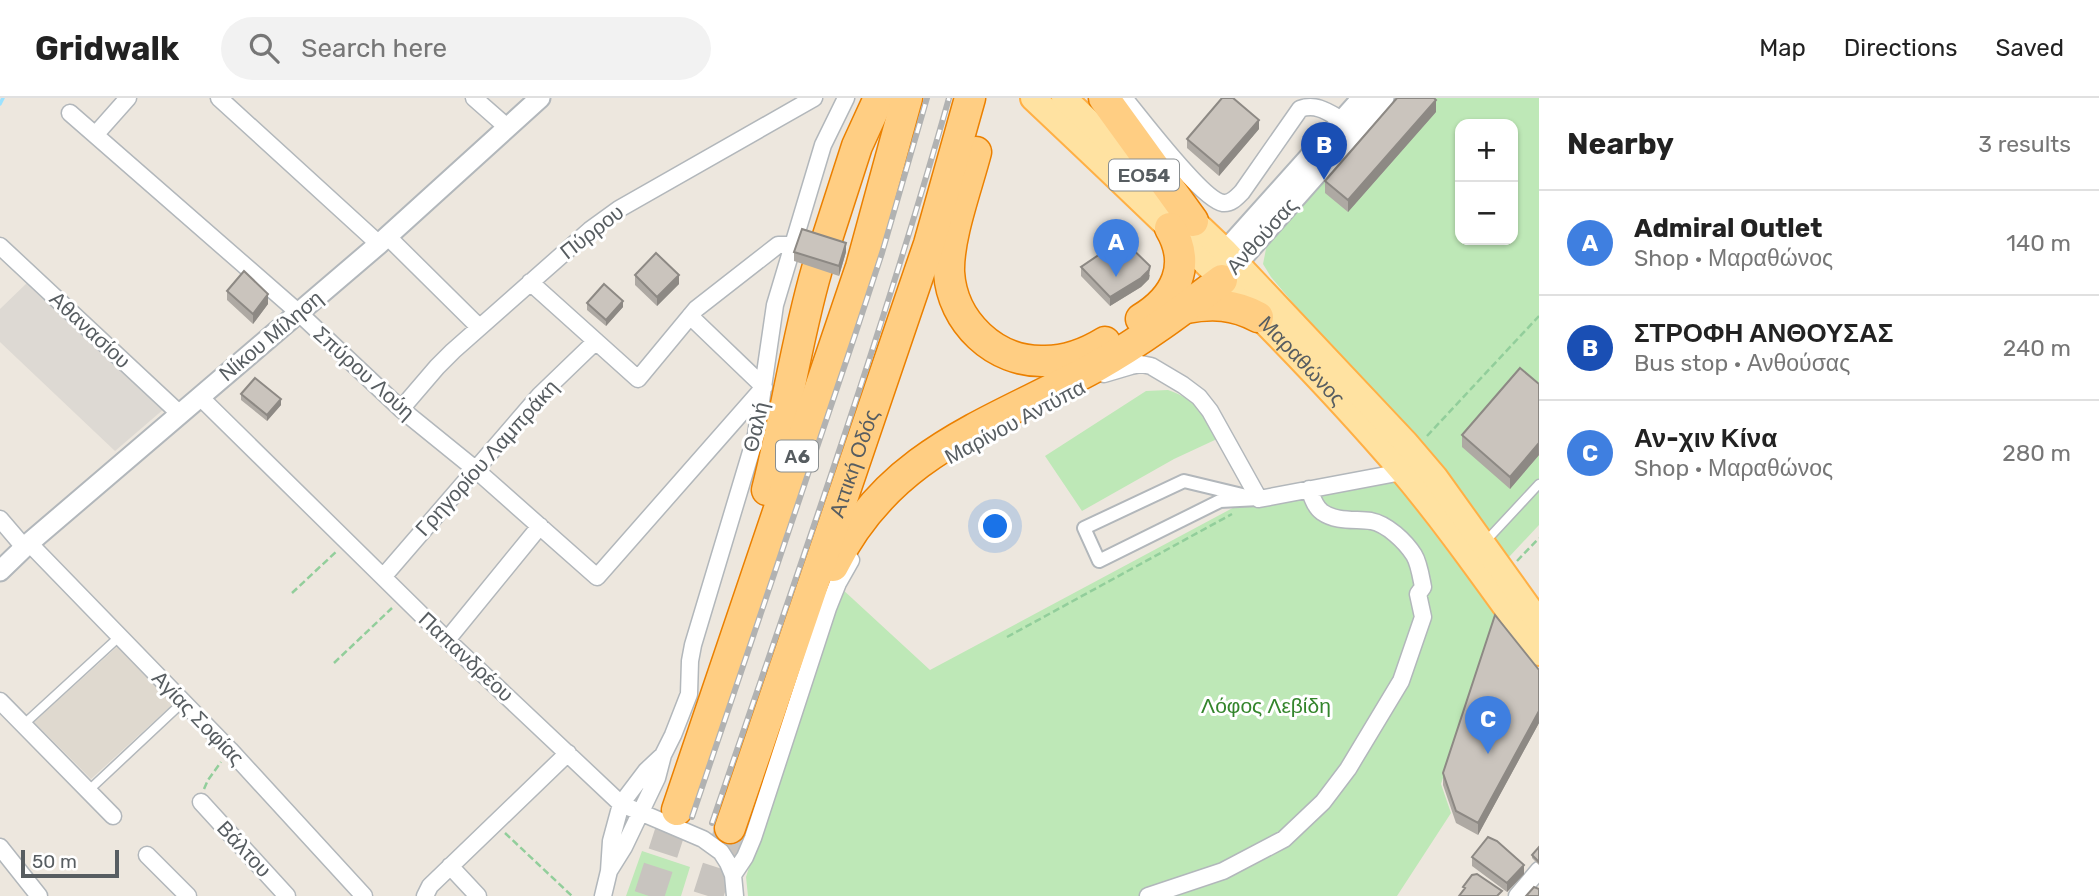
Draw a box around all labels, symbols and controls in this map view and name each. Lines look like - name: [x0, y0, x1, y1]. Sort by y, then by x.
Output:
- search box: [221, 17, 711, 80]
- text: Gridwalk: [35, 29, 179, 68]
- icon: search: [245, 29, 283, 67]
- text: Search here: [301, 33, 447, 64]
- text: Map: [1759, 34, 1806, 62]
- text: Directions: [1844, 34, 1957, 62]
- text: Saved: [1995, 34, 2064, 62]
- map controls: [1455, 119, 1518, 245]
- button: +: [1455, 119, 1518, 182]
- pin: B: [1301, 122, 1347, 180]
- text: Nearby: [1567, 126, 1674, 162]
- text: 3 results: [1978, 130, 2071, 158]
- road number: ΕΟ54: [1109, 159, 1179, 190]
- button: −: [1455, 182, 1518, 245]
- street label: Ανθούσας: [1221, 192, 1302, 279]
- street label: Πύρρου: [555, 199, 628, 264]
- text: Admiral Outlet: [1634, 213, 1822, 244]
- pin: A: [1093, 219, 1139, 277]
- text: A: [1582, 229, 1598, 257]
- text: 140 m: [2006, 229, 2071, 257]
- text: Shop · Μαραθώνος: [1634, 244, 1833, 272]
- street label: Νίκου Μίληση: [214, 285, 328, 386]
- street label: Αθανασίου: [45, 286, 136, 373]
- street label: Μαραθώνος: [1254, 311, 1351, 410]
- text: ΣΤΡΟΦΗ ΑΝΘΟΥΣΑΣ: [1634, 318, 1893, 349]
- street label: Σπύρου Λούη: [309, 321, 420, 424]
- text: B: [1582, 334, 1598, 362]
- text: 240 m: [2003, 334, 2071, 362]
- text: Bus stop · Ανθούσας: [1634, 349, 1850, 377]
- street label: Γρηγορίου Λαμπράκη: [410, 374, 563, 541]
- street label: Μαρίνου Αντύπα: [940, 374, 1089, 469]
- street label: Θαλή: [738, 399, 773, 454]
- street label: Αττική Οδός: [824, 406, 884, 521]
- text: Αν-χιν Κίνα: [1634, 423, 1777, 454]
- text: C: [1582, 439, 1598, 467]
- text: 280 m: [2002, 439, 2071, 467]
- road number: Α6: [776, 440, 818, 472]
- text: Shop · Μαραθώνος: [1634, 454, 1833, 482]
- your location: [978, 509, 1012, 543]
- street label: Παπανδρέου: [414, 606, 519, 707]
- street label: Αγίας Σοφίας: [147, 665, 250, 770]
- park label: Λόφος Λεβίδη: [1201, 693, 1331, 718]
- pin: C: [1465, 696, 1511, 754]
- street label: Βάλτου: [212, 815, 277, 882]
- scale bar: [21, 847, 119, 879]
- text: 50 m: [32, 850, 77, 873]

